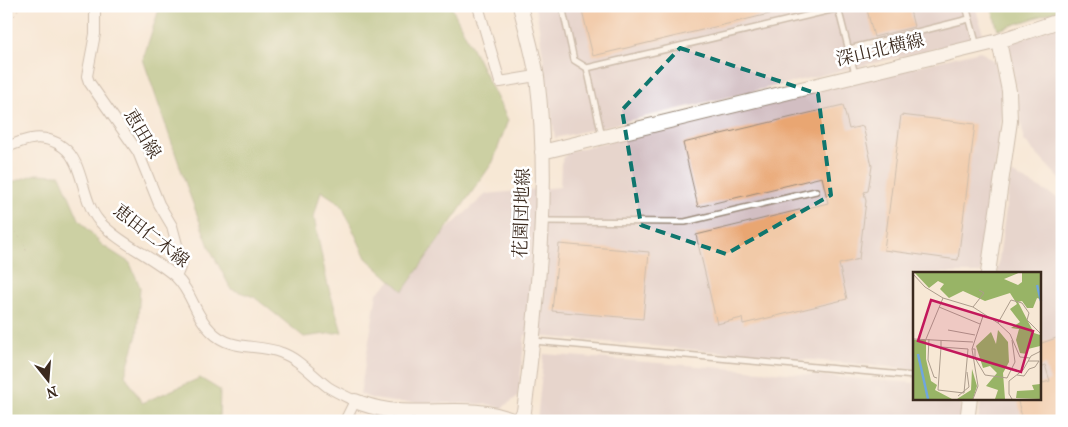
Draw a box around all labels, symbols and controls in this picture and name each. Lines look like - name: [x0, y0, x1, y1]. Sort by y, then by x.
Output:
- street label: 深山北横線: [834, 30, 926, 70]
- street label: 恵田線: [119, 105, 165, 163]
- street label: 花園団地線: [510, 168, 534, 258]
- street label: 恵田仁木線: [109, 200, 193, 272]
- inset map: [913, 272, 1040, 400]
- north arrow: [22, 354, 72, 404]
- text: N: [44, 382, 59, 402]

